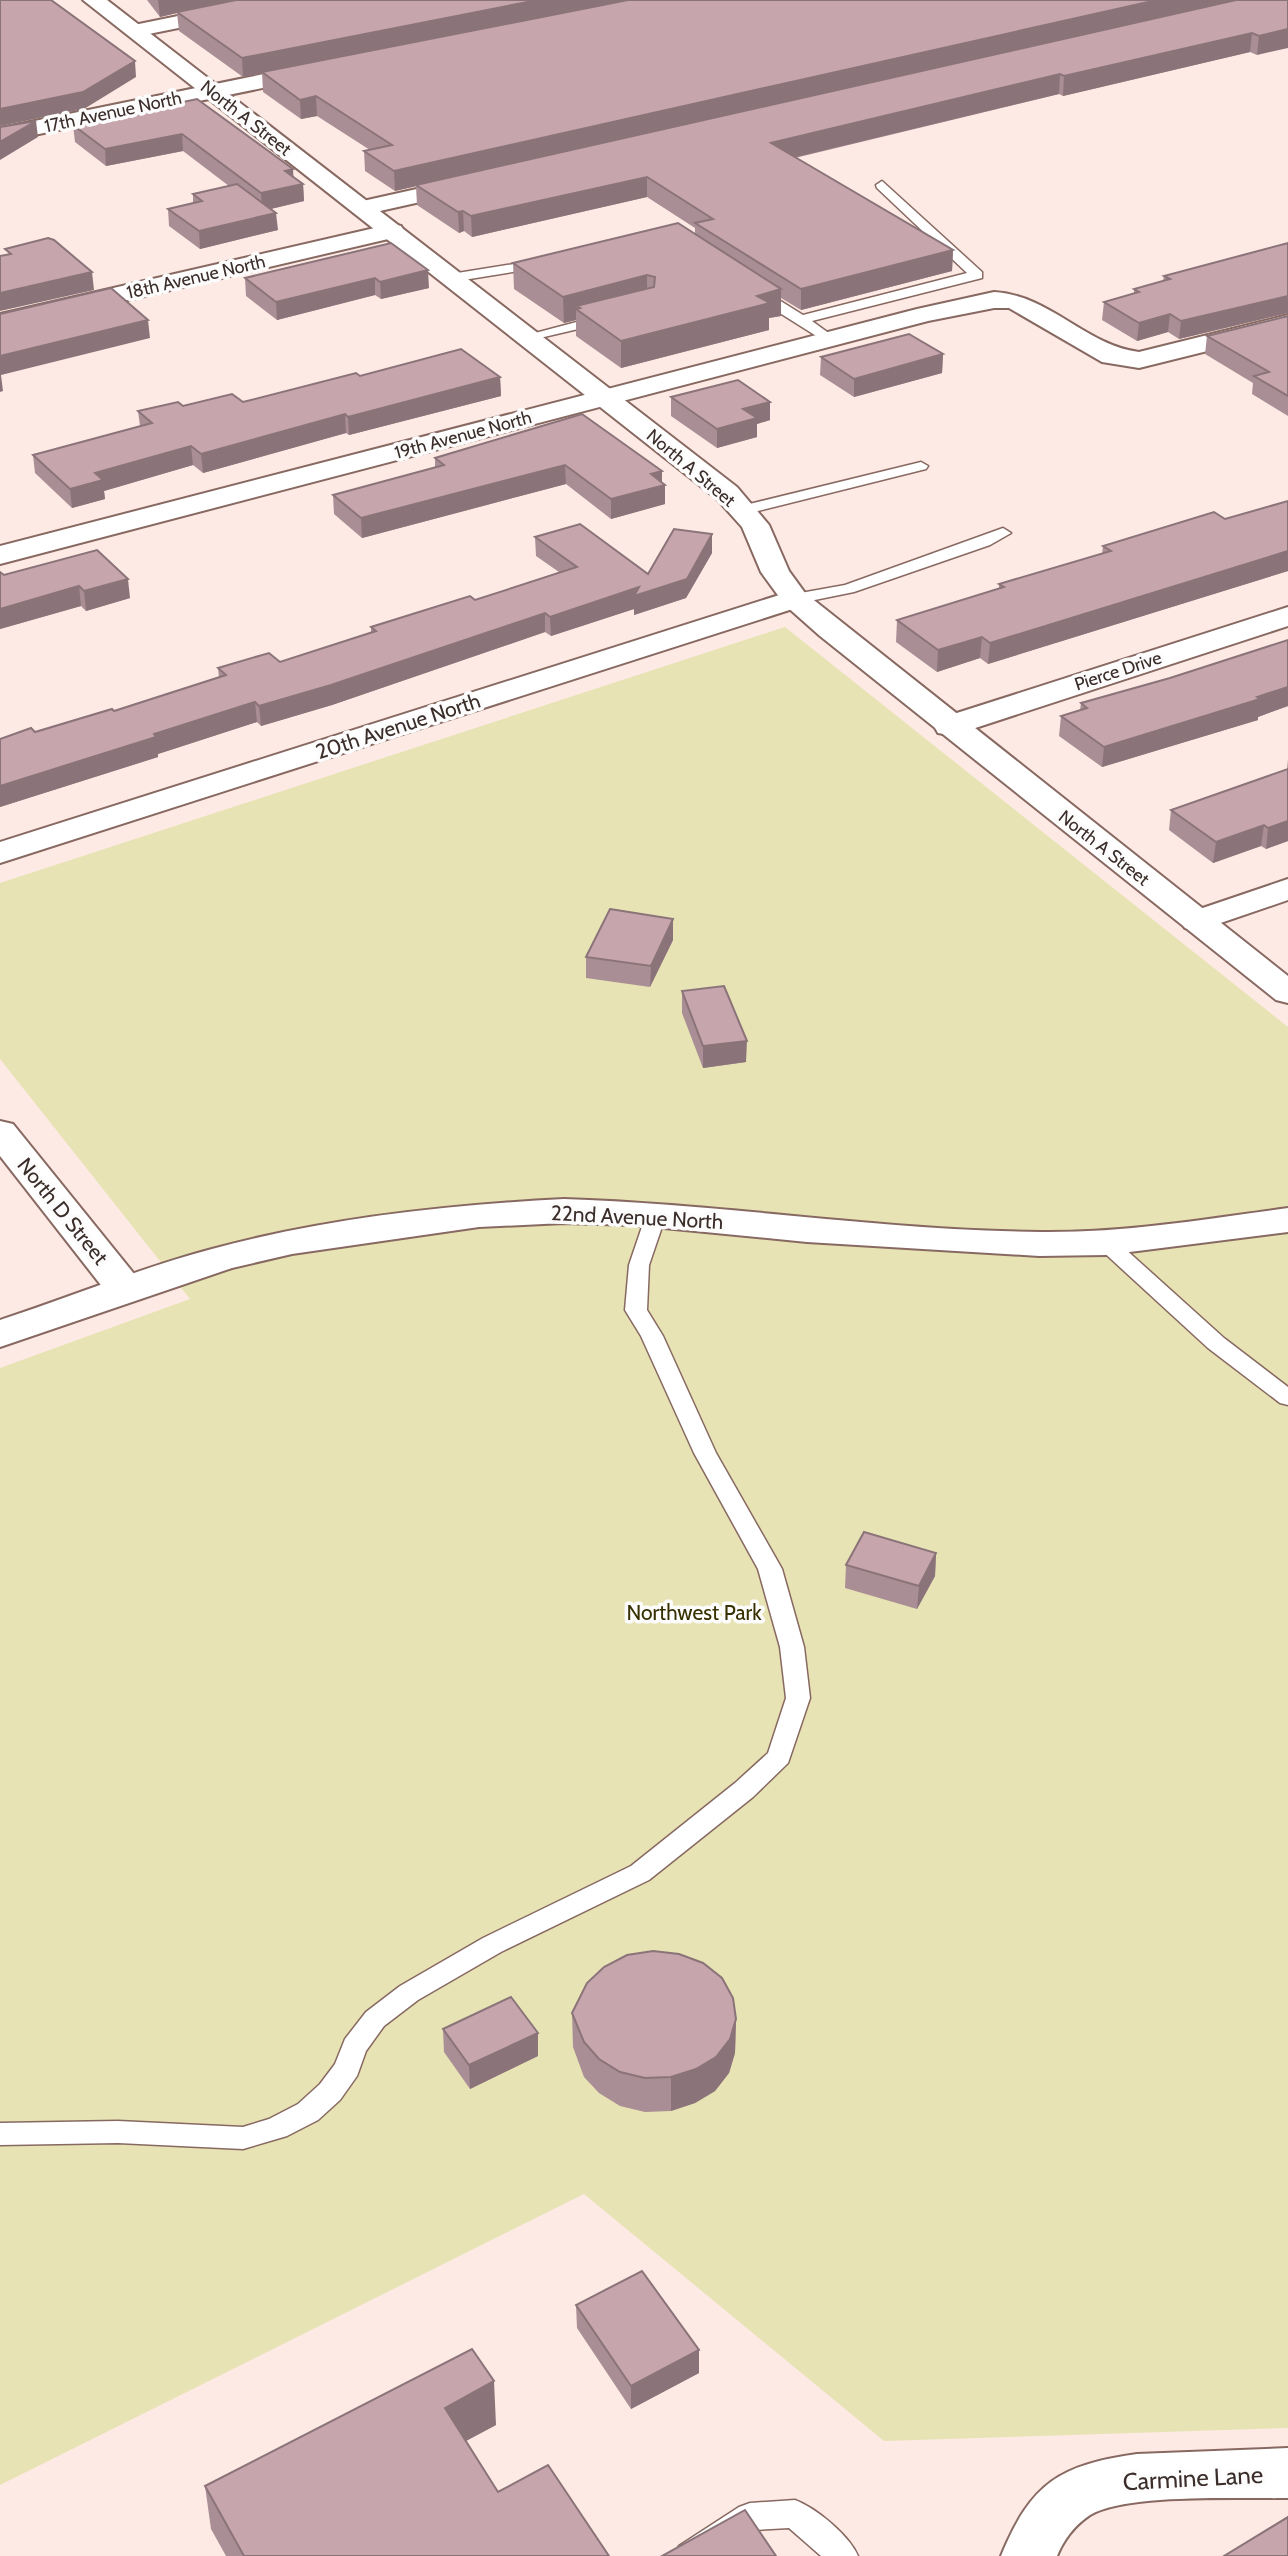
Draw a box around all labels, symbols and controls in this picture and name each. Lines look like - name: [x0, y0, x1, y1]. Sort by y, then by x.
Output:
- street label: North A Street: [196, 76, 296, 160]
- street label: 17th Avenue North: [42, 87, 184, 137]
- street label: 18th Avenue North: [125, 250, 267, 304]
- street label: 19th Avenue North: [392, 406, 534, 464]
- street label: North A Street: [642, 424, 740, 512]
- street label: Pierce Drive: [1072, 647, 1164, 695]
- street label: 20th Avenue North: [313, 688, 483, 764]
- street label: North A Street: [1054, 806, 1154, 890]
- street label: North D Street: [12, 1153, 114, 1269]
- street label: 22nd Avenue North: [550, 1200, 724, 1234]
- park label: Northwest Park: [626, 1600, 762, 1625]
- street label: Carmine Lane: [1122, 2460, 1264, 2496]

